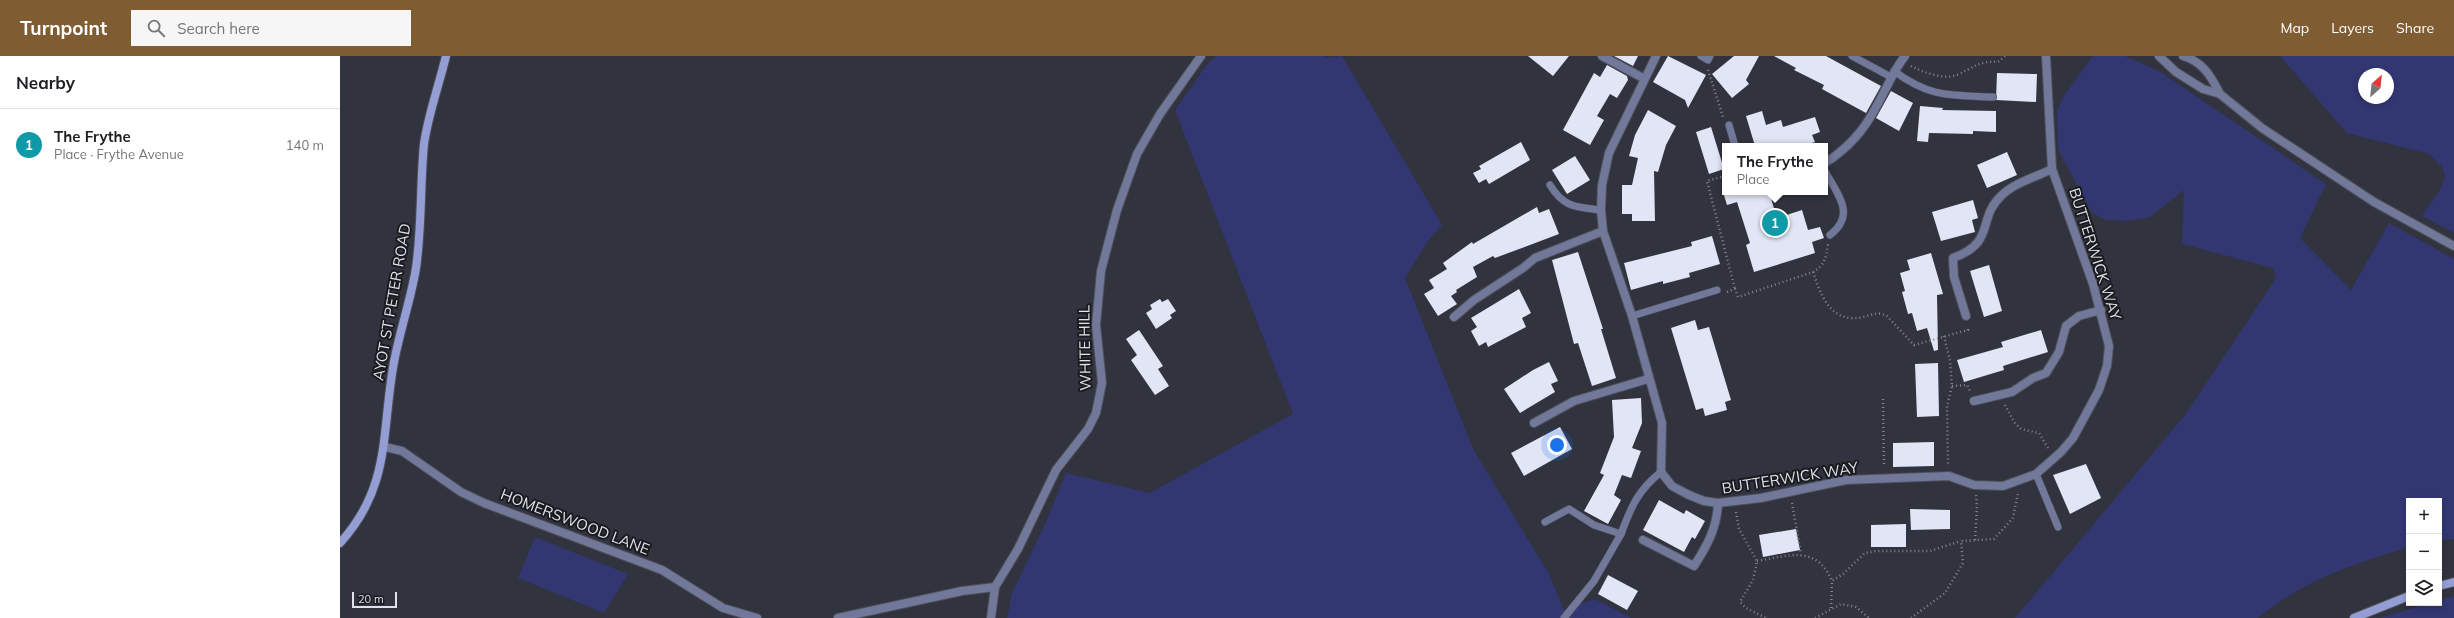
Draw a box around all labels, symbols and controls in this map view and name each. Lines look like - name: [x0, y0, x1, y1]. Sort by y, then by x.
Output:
- search box: [131, 10, 411, 46]
- text: Turnpoint: [20, 16, 107, 40]
- icon: search: [145, 17, 167, 39]
- text: Search here: [177, 19, 260, 38]
- text: Map: [2280, 19, 2309, 37]
- text: Layers: [2331, 19, 2374, 37]
- text: Share: [2396, 19, 2434, 37]
- north arrow: [2358, 68, 2394, 104]
- text: Nearby: [16, 72, 75, 93]
- text: The Frythe: [54, 127, 131, 146]
- text: 1: [25, 137, 33, 153]
- text: 140 m: [286, 137, 324, 153]
- popup: [1722, 143, 1828, 195]
- text: Place · Frythe Avenue: [54, 146, 184, 162]
- text: The Frythe: [1737, 152, 1813, 171]
- text: Place: [1737, 171, 1769, 187]
- street label: BUTTERWICK WAY: [2065, 185, 2126, 323]
- pin: 1: [1762, 208, 1788, 238]
- street label: AYOT ST PETER ROAD: [368, 222, 415, 382]
- street label: WHITE HILL: [1074, 305, 1095, 391]
- your location: [1547, 435, 1567, 455]
- street label: BUTTERWICK WAY: [1720, 457, 1860, 498]
- street label: HOMERSWOOD LANE: [498, 484, 652, 559]
- map controls: [2406, 498, 2442, 606]
- button: +: [2406, 498, 2442, 534]
- button: −: [2406, 534, 2442, 570]
- button: layers: [2406, 570, 2442, 606]
- scale bar: [352, 590, 397, 609]
- text: 20 m: [358, 592, 384, 606]

